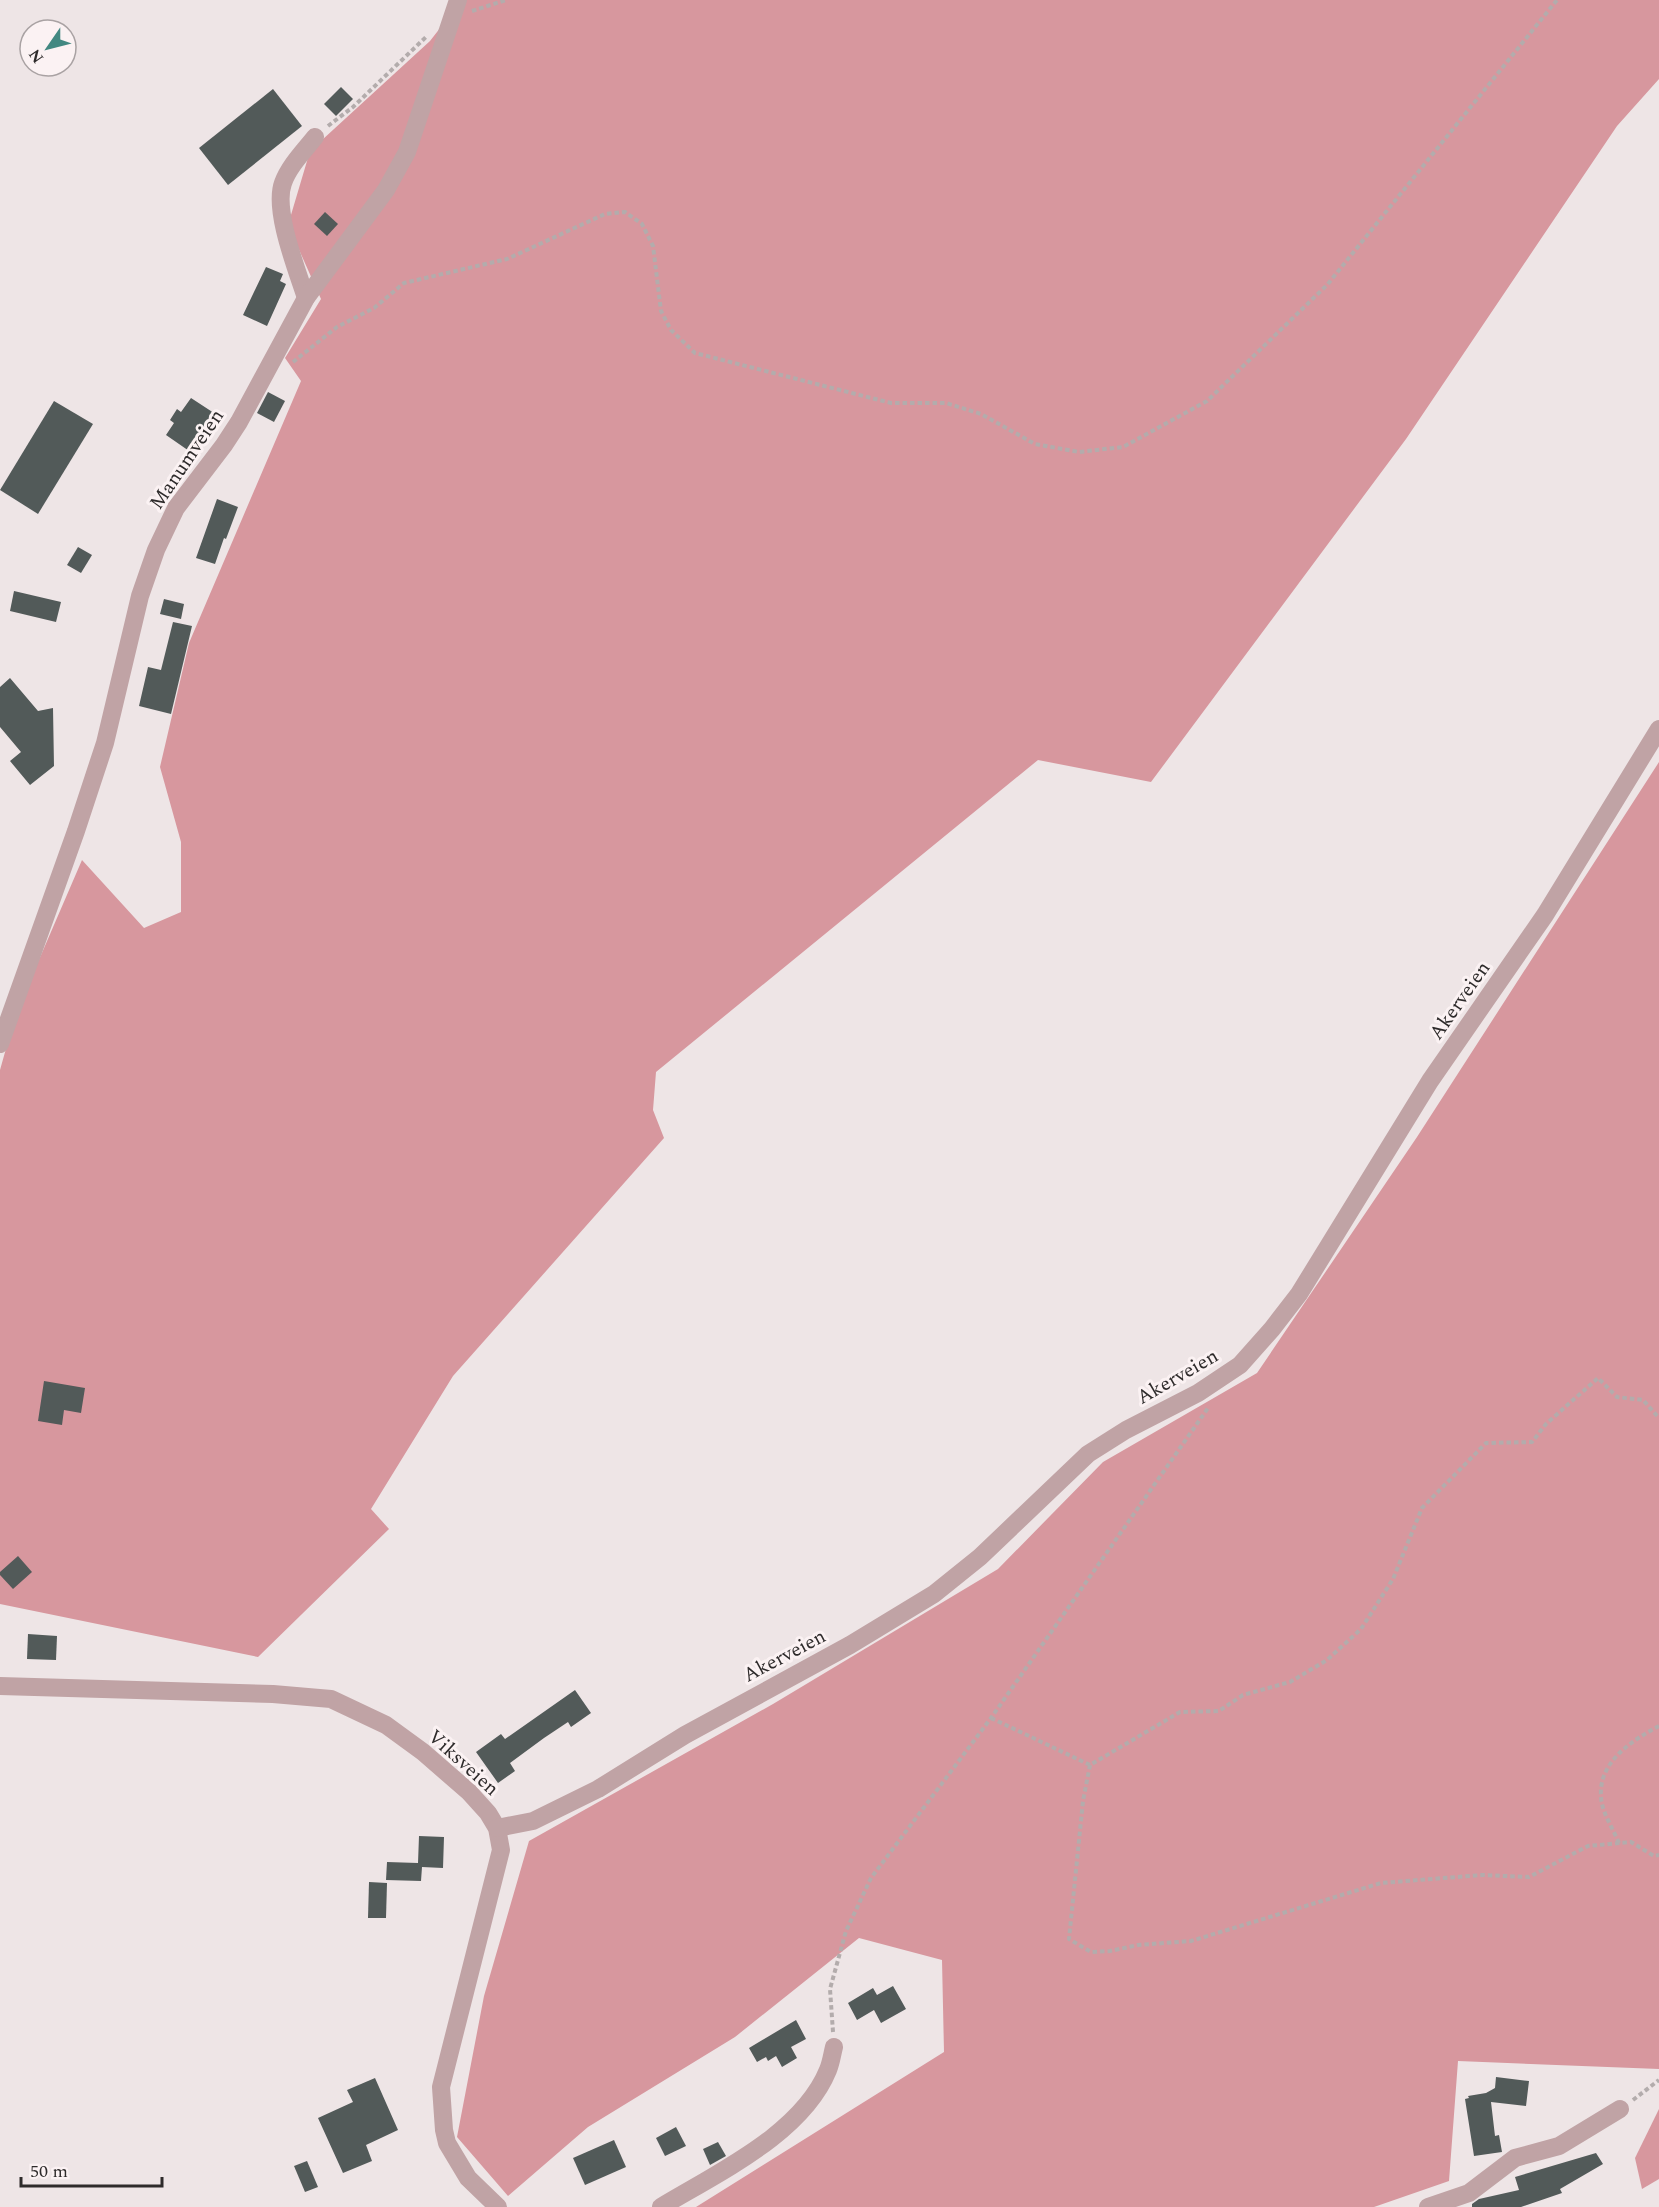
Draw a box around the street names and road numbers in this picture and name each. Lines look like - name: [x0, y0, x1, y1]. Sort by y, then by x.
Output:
- street label: Manumveien: [142, 403, 232, 516]
- street label: Akerveien: [1422, 955, 1498, 1046]
- street label: Akerveien: [1131, 1341, 1224, 1412]
- street label: Akerveien: [738, 1622, 831, 1690]
- street label: Viksveien: [421, 1722, 506, 1803]

